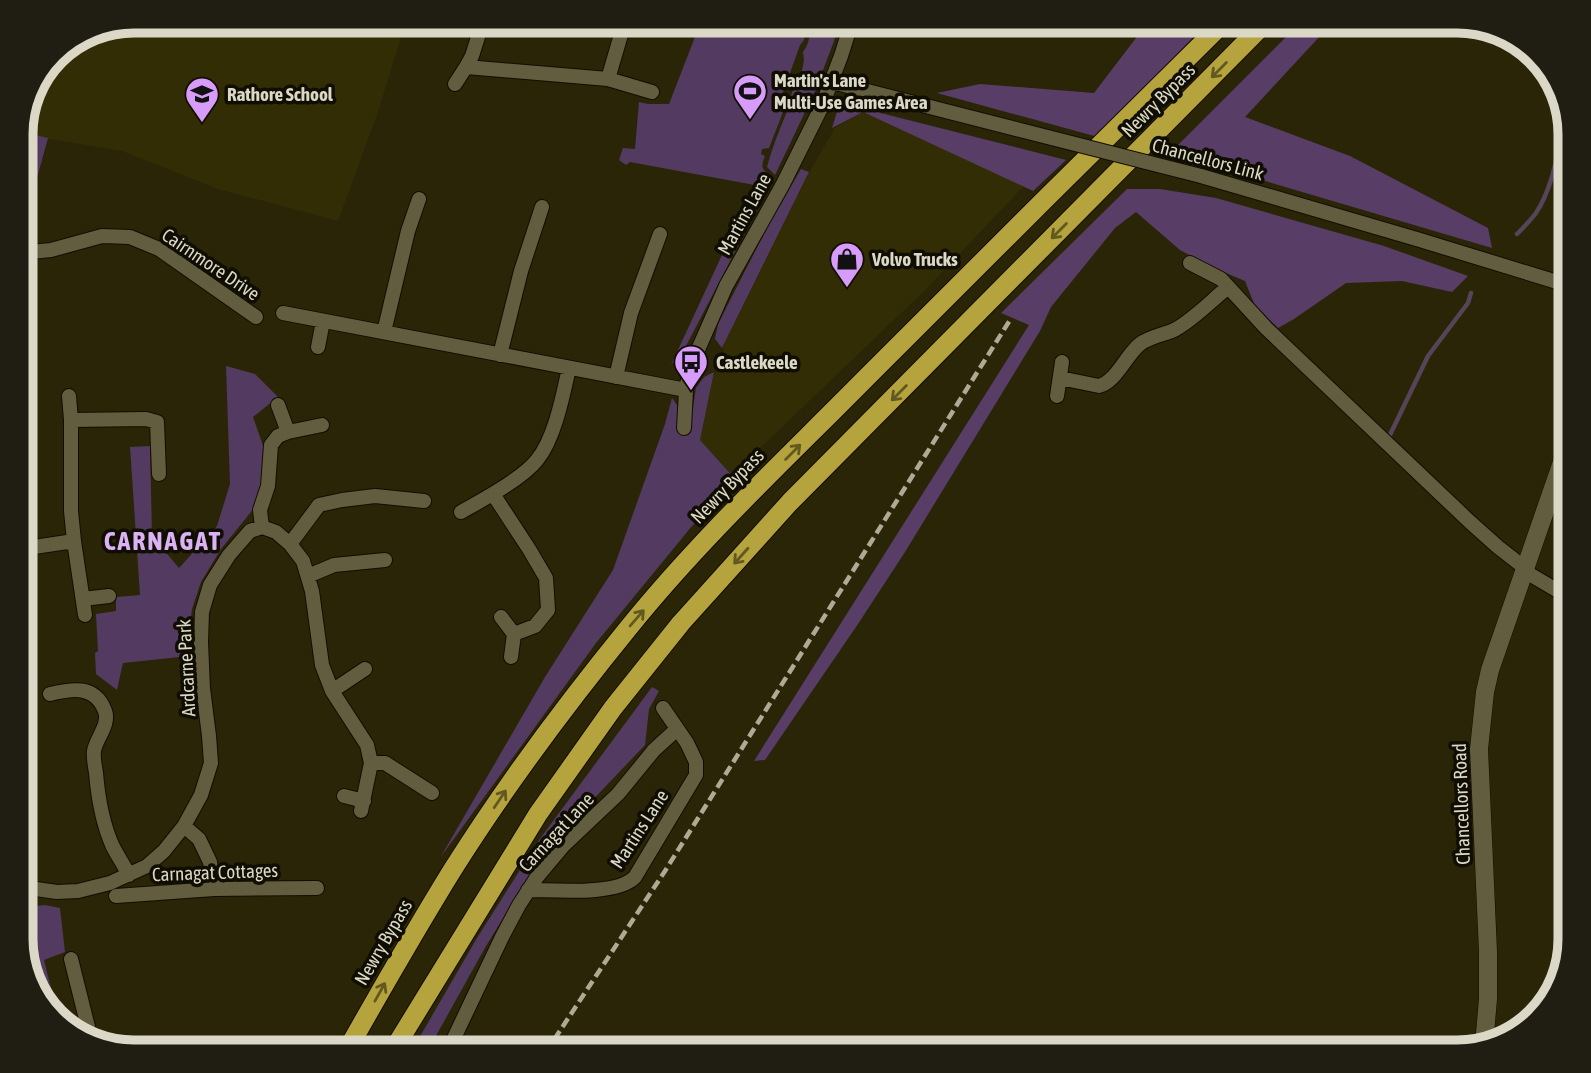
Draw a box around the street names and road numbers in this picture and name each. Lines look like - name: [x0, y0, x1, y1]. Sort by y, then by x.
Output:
- street label: Newry Bypass: [1117, 58, 1200, 141]
- street label: Chancellors Link: [1150, 134, 1267, 185]
- street label: Martins Lane: [713, 170, 775, 258]
- street label: Cairnmore Drive: [158, 223, 264, 305]
- street label: Newry Bypass: [686, 444, 768, 528]
- street label: Ardcarne Park: [172, 618, 200, 717]
- street label: Chancellors Road: [1448, 743, 1474, 865]
- street label: Martins Lane: [605, 786, 673, 872]
- street label: Carnagat Lane: [514, 788, 598, 876]
- street label: Carnagat Cottages: [152, 859, 279, 885]
- street label: Newry Bypass: [350, 895, 416, 989]

